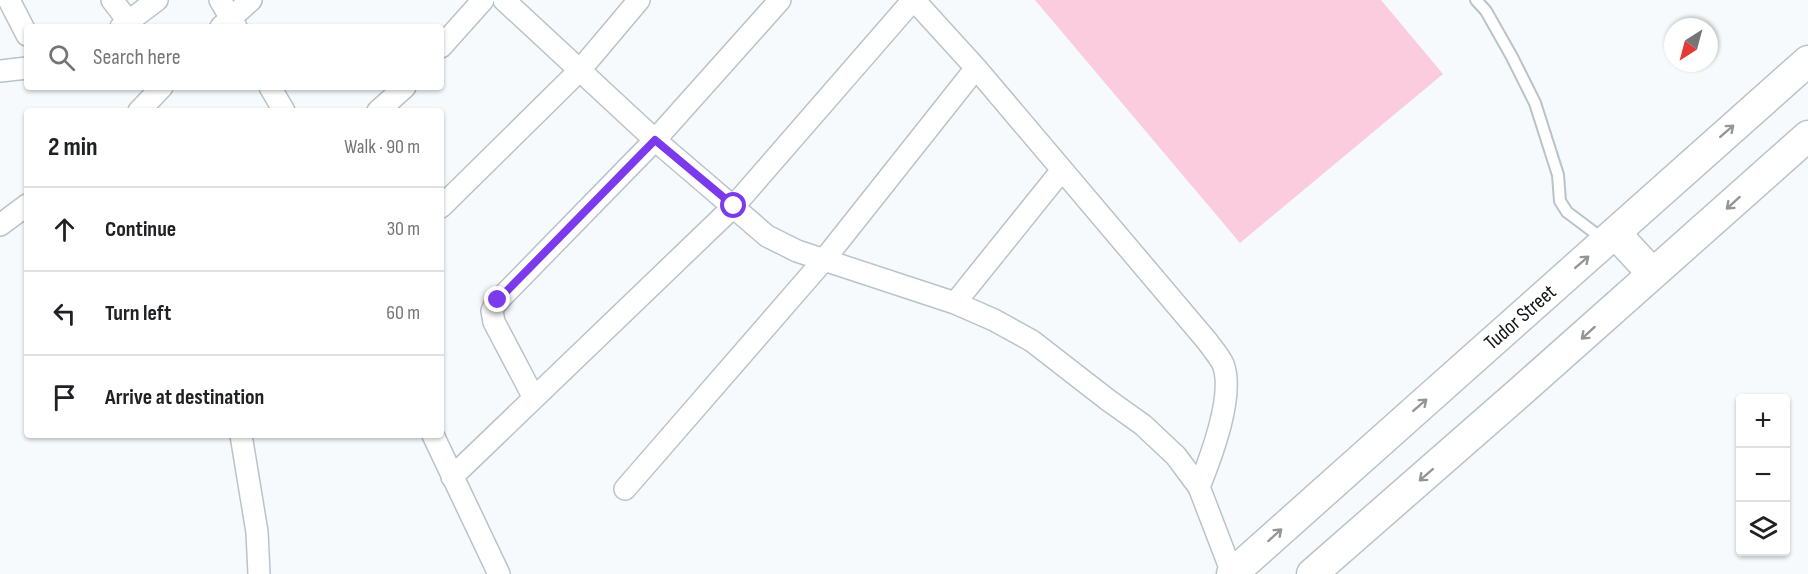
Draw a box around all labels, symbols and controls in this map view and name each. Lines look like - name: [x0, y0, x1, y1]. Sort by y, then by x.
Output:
- north arrow: [1664, 18, 1718, 72]
- search box: [24, 24, 444, 90]
- icon: search: [45, 41, 78, 74]
- text: Search here: [93, 44, 180, 71]
- one-way arrow: [1719, 124, 1734, 138]
- text: 2 min: [48, 132, 98, 163]
- text: Walk · 90 m: [344, 135, 420, 159]
- route start: [720, 192, 746, 218]
- one-way arrow: [1726, 196, 1741, 210]
- icon: ahead: [48, 213, 81, 246]
- text: Continue: [105, 216, 176, 243]
- text: 30 m: [387, 217, 420, 241]
- one-way arrow: [1574, 255, 1589, 269]
- street label: Tudor Street: [1479, 279, 1561, 355]
- route end: [484, 286, 510, 312]
- icon: left: [48, 297, 81, 330]
- text: Turn left: [105, 300, 171, 327]
- text: 60 m: [386, 301, 420, 325]
- one-way arrow: [1580, 326, 1595, 340]
- icon: arrive: [48, 381, 81, 414]
- text: Arrive at destination: [105, 384, 264, 411]
- map controls: [1736, 394, 1790, 556]
- button: +: [1736, 394, 1790, 448]
- one-way arrow: [1413, 398, 1428, 412]
- button: −: [1736, 448, 1790, 502]
- one-way arrow: [1418, 469, 1434, 482]
- button: layers: [1736, 502, 1790, 556]
- one-way arrow: [1268, 528, 1283, 542]

